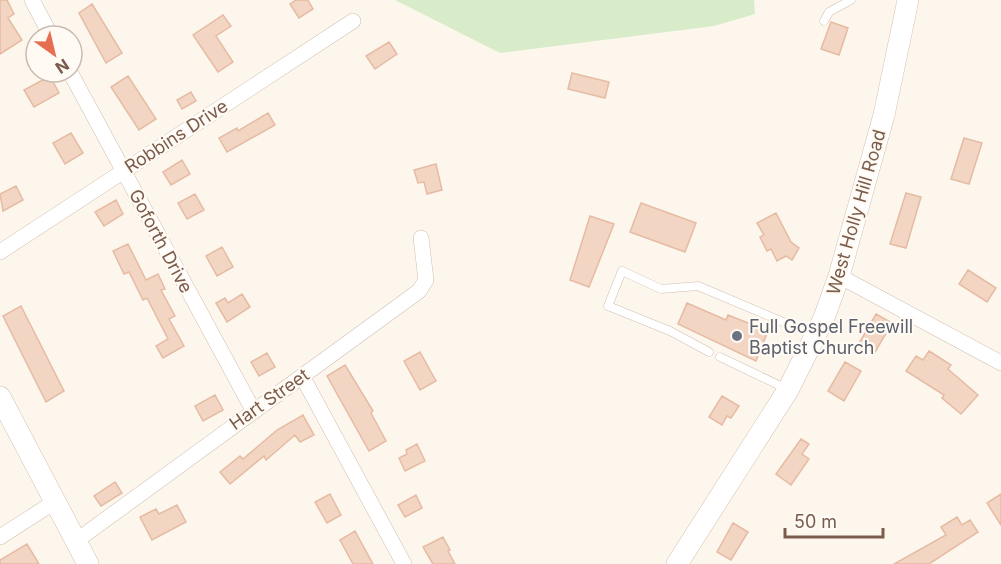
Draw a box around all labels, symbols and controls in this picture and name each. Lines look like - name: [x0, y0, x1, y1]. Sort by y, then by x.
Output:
- north arrow: [24, 24, 84, 84]
- text: N: [52, 55, 73, 78]
- street label: Robbins Drive: [121, 95, 231, 177]
- street label: West Holly Hill Road: [822, 127, 890, 297]
- street label: Goforth Drive: [125, 186, 197, 296]
- place label: Full Gospel Freewill Baptist Church: [749, 316, 913, 358]
- marker: Full Gospel Freewill Baptist Church: [730, 329, 744, 343]
- street label: Hart Street: [225, 364, 313, 434]
- scale bar: [785, 501, 882, 539]
- text: 50 m: [794, 511, 837, 532]

